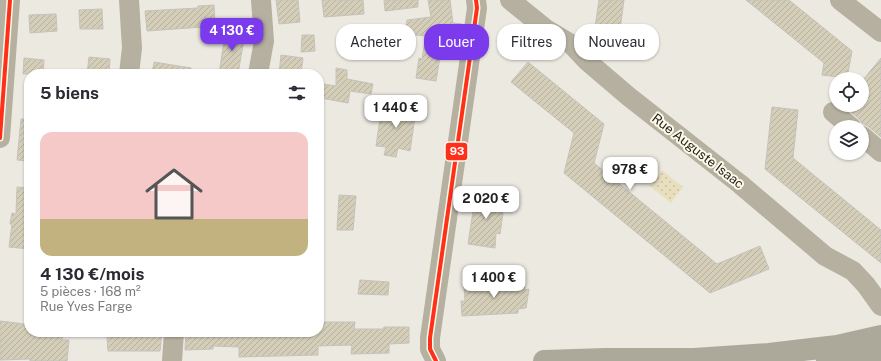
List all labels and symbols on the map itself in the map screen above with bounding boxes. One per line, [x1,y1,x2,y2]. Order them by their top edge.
pin: 4 130 € [195,18,269,52]
pin: 1 440 € [359,95,433,129]
street label: Rue Auguste Isaac [649,111,747,191]
line badge: 93 [445,142,468,161]
text: 93 [450,145,464,157]
pin: 978 € [602,157,658,191]
pin: 2 020 € [449,186,523,220]
pin: 1 400 € [457,265,531,299]

